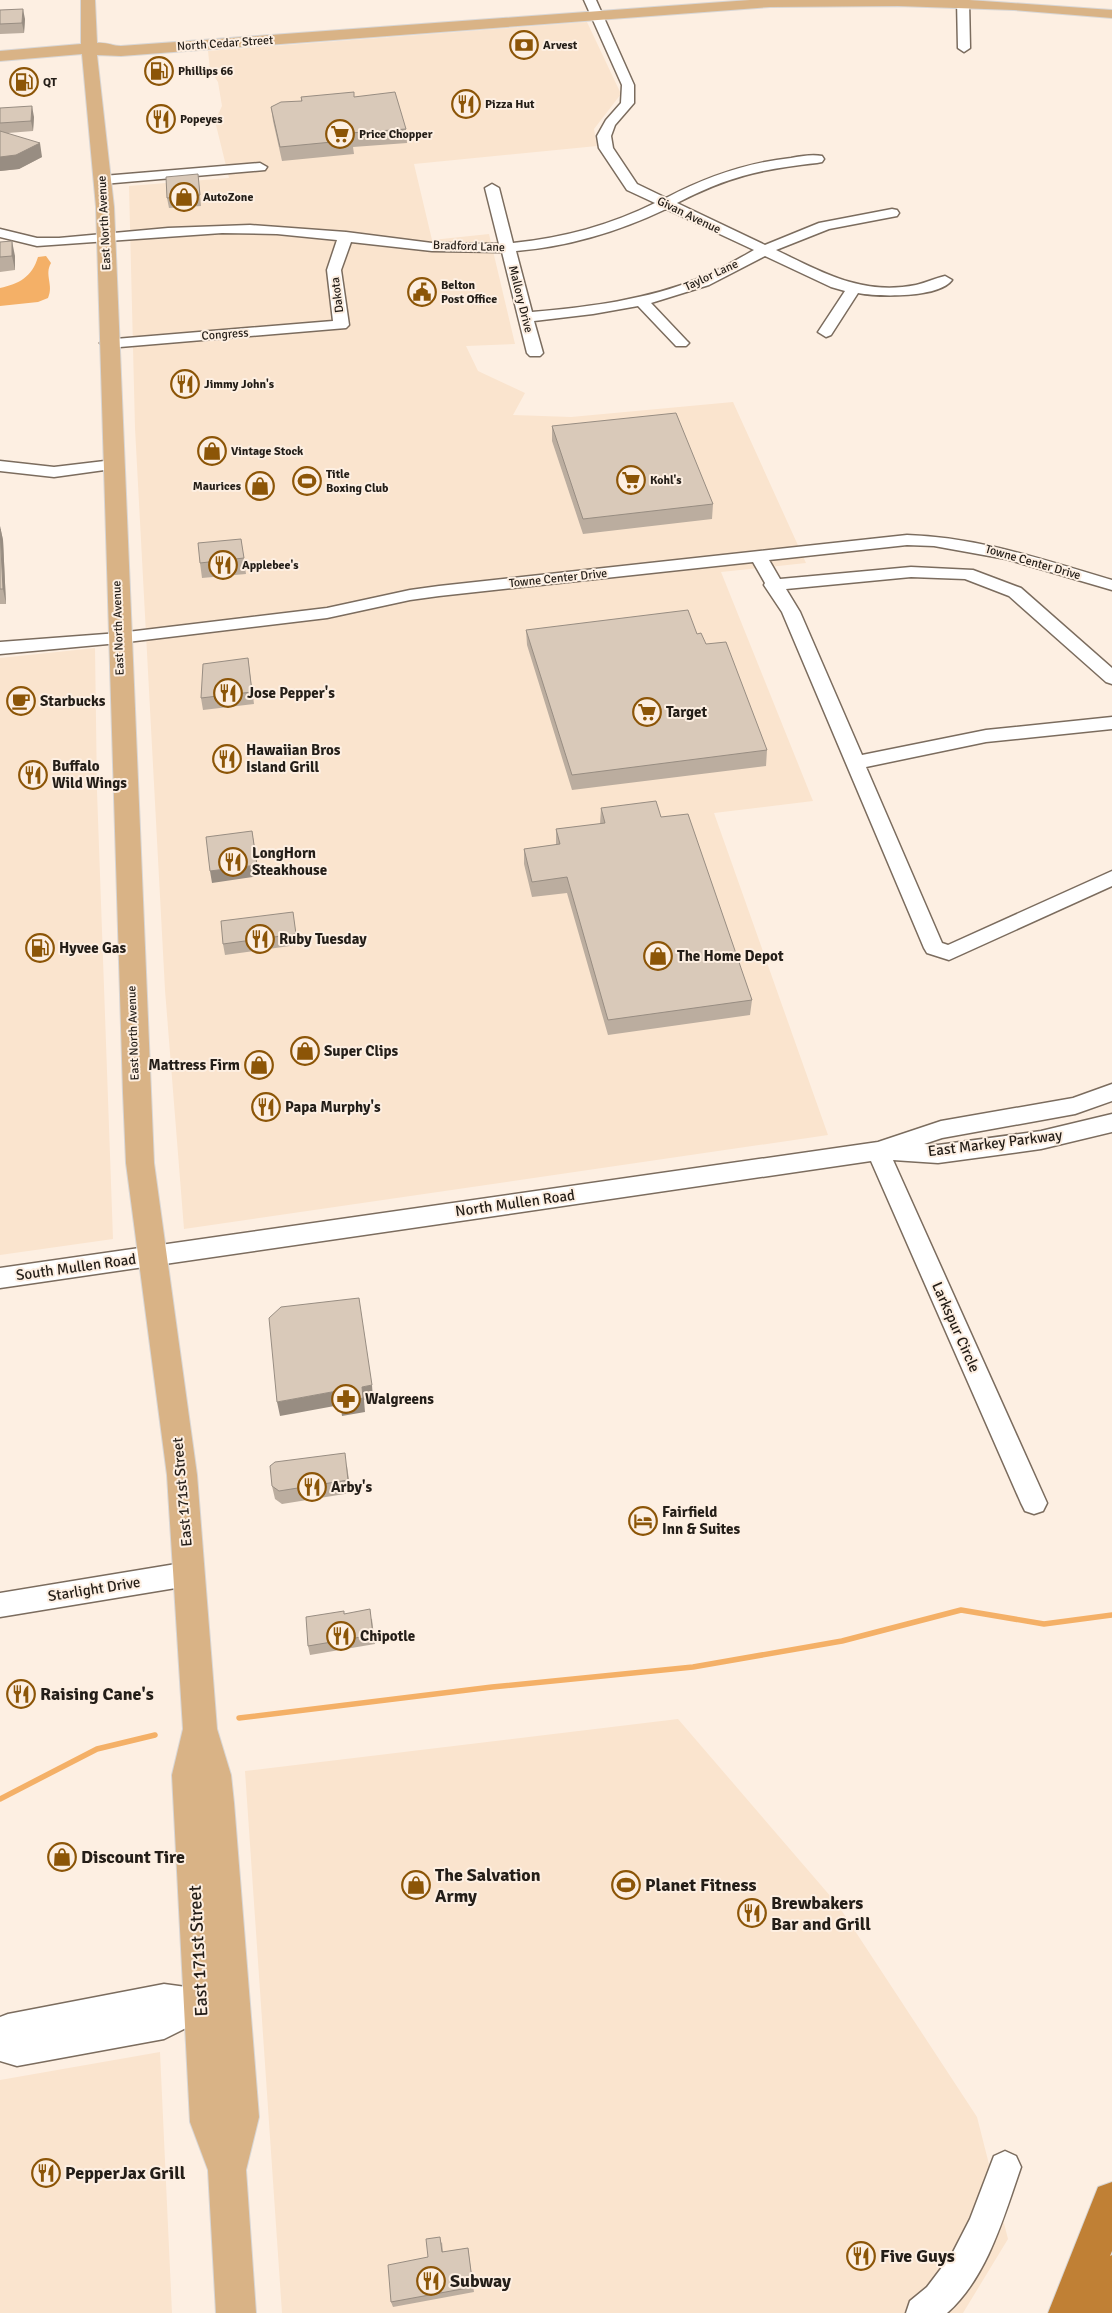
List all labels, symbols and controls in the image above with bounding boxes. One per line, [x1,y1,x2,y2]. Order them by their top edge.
bank icon: Arvest [509,30,539,60]
street label: North Cedar Street [176,33,274,54]
place label: Arvest [543,38,578,53]
fuel station icon: Phillips 66 [144,56,174,86]
place label: Phillips 66 [178,64,234,79]
fuel station icon: QT [9,67,39,97]
place label: QT [43,75,58,90]
restaurant icon: Pizza Hut [451,89,481,119]
place label: Pizza Hut [485,97,535,112]
restaurant icon: Popeyes [146,104,176,134]
place label: Popeyes [180,112,223,127]
supermarket icon: Price Chopper [325,119,355,149]
place label: Price Chopper [359,127,433,142]
street label: East North Avenue [95,175,114,271]
shop icon: AutoZone [169,182,199,212]
place label: AutoZone [203,190,253,205]
street label: Givan Avenue [654,194,723,237]
street label: Bradford Lane [433,238,505,255]
street label: Taylor Lane [682,256,741,295]
street label: Mallory Drive [505,264,536,334]
street label: Dakota [328,276,347,314]
public building icon: Belton Post Office [407,277,437,307]
place label: Belton Post Office [441,278,497,307]
street label: Congress [201,325,249,344]
restaurant icon: Jimmy John's [170,369,200,399]
place label: Jimmy John's [204,377,275,392]
shop icon: Vintage Stock [197,436,227,466]
place label: Vintage Stock [231,444,304,459]
supermarket icon: Kohl's [616,465,646,495]
sports icon: Title Boxing Club [292,466,322,496]
place label: Title Boxing Club [326,467,389,496]
shop icon: Maurices [245,471,275,501]
place label: Kohl's [650,473,682,488]
place label: Maurices [193,479,242,494]
street label: Towne Center Drive [983,542,1082,583]
restaurant icon: Applebee's [208,550,238,580]
place label: Applebee's [242,558,299,573]
street label: Towne Center Drive [508,566,608,591]
street label: East North Avenue [109,580,128,676]
restaurant icon: Jose Pepper's [213,678,243,708]
place label: Jose Pepper's [247,684,335,702]
cafe icon: Starbucks [6,686,36,716]
place label: Starbucks [40,692,106,710]
supermarket icon: Target [632,697,662,727]
place label: Target [666,703,708,721]
place label: Hawaiian Bros Island Grill [246,741,341,776]
restaurant icon: Hawaiian Bros Island Grill [212,744,242,774]
place label: Buffalo Wild Wings [52,757,127,792]
restaurant icon: Buffalo Wild Wings [18,760,48,790]
place label: LongHorn Steakhouse [252,844,327,879]
restaurant icon: LongHorn Steakhouse [218,847,248,877]
restaurant icon: Ruby Tuesday [245,924,275,954]
place label: Ruby Tuesday [279,930,367,948]
fuel station icon: Hyvee Gas [25,933,55,963]
place label: Hyvee Gas [59,939,126,957]
shop icon: The Home Depot [643,941,673,971]
place label: The Home Depot [677,947,784,965]
street label: East North Avenue [124,985,143,1081]
shop icon: Super Clips [290,1036,320,1066]
place label: Super Clips [324,1042,399,1060]
shop icon: Mattress Firm [244,1050,274,1080]
place label: Mattress Firm [148,1056,240,1074]
restaurant icon: Papa Murphy's [251,1092,281,1122]
place label: Papa Murphy's [285,1098,381,1116]
street label: East Markey Parkway [927,1126,1063,1160]
street label: North Mullen Road [454,1186,576,1220]
street label: South Mullen Road [15,1250,137,1284]
street label: Larkspur Circle [928,1279,984,1375]
pharmacy icon: Walgreens [331,1384,361,1414]
place label: Walgreens [365,1390,434,1408]
street label: East 171st Street [168,1437,196,1547]
restaurant icon: Arby's [297,1472,327,1502]
place label: Arby's [331,1478,372,1496]
place label: Fairfield Inn & Suites [662,1503,741,1538]
hotel icon: Fairfield Inn & Suites [628,1506,658,1536]
street label: Starlight Drive [47,1573,141,1605]
restaurant icon: Chipotle [326,1621,356,1651]
place label: Chipotle [360,1627,415,1645]
restaurant icon: Raising Cane's [6,1679,36,1709]
place label: Raising Cane's [40,1683,154,1705]
shop icon: Discount Tire [47,1842,77,1872]
place label: Discount Tire [81,1846,185,1868]
place label: The Salvation Army [435,1864,541,1907]
shop icon: The Salvation Army [401,1870,431,1900]
sports icon: Planet Fitness [611,1870,641,1900]
place label: Planet Fitness [645,1874,756,1896]
street label: East 171st Street [184,1885,212,2017]
place label: Brewbakers Bar and Grill [771,1892,871,1935]
restaurant icon: Brewbakers Bar and Grill [737,1898,767,1928]
restaurant icon: PepperJax Grill [31,2158,61,2188]
place label: PepperJax Grill [65,2162,186,2184]
restaurant icon: Five Guys [846,2241,876,2271]
place label: Five Guys [880,2245,955,2267]
restaurant icon: Subway [416,2266,446,2296]
place label: Subway [450,2270,511,2292]

